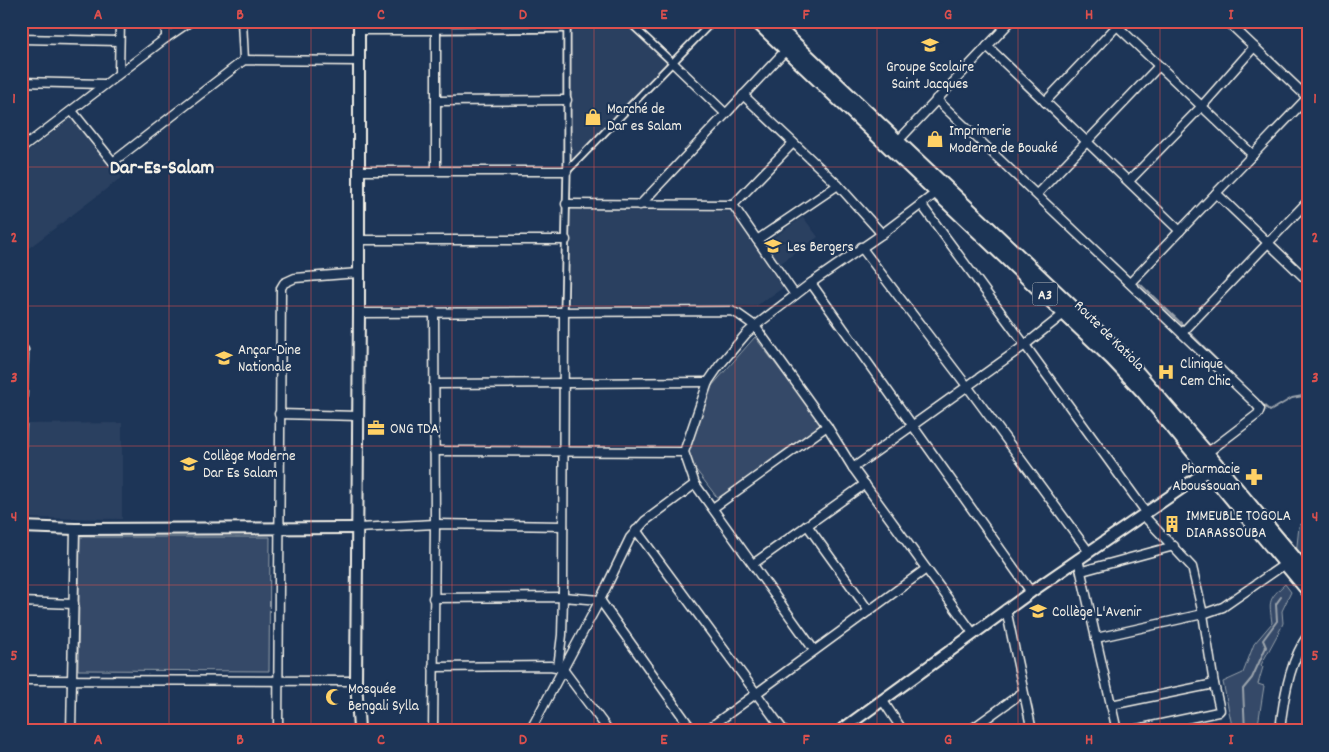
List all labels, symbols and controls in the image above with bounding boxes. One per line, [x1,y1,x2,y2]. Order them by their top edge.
text: A [94,4,103,27]
text: B [236,4,244,27]
text: C [377,4,385,27]
text: D [519,4,528,27]
text: E [660,4,668,27]
text: F [802,4,810,27]
text: G [944,4,952,27]
text: H [1085,4,1093,27]
text: I [1229,4,1235,27]
school or university icon: Groupe Scolaire Saint Jacques [920,35,940,55]
place label: Groupe Scolaire Saint Jacques [886,57,974,96]
text: 1 [12,88,16,111]
text: 1 [1313,88,1317,111]
place label: Marché de Dar es Salam [607,99,682,138]
shop icon: Marché de Dar es Salam [583,107,603,127]
place label: Imprimerie Moderne de Bouaké [949,121,1058,160]
shop icon: Imprimerie Moderne de Bouaké [925,129,945,149]
district label: Dar-Es-Salam [110,155,214,183]
text: 2 [11,227,18,250]
text: 2 [1312,227,1319,250]
school or university icon: Les Bergers [763,236,783,256]
place label: Les Bergers [787,237,854,259]
road number: A3 [1032,282,1058,306]
street label: Route de Katiola [1068,296,1150,378]
place label: Ançar-Dine Nationale [238,340,301,379]
school or university icon: Ançar-Dine Nationale [214,348,234,368]
place label: Clinique Cem Chic [1180,354,1231,393]
hospital icon: Clinique Cem Chic [1156,362,1176,382]
text: 3 [10,367,18,390]
text: 3 [1311,367,1319,390]
office icon: ONG TDA [366,418,386,438]
place label: ONG TDA [390,419,439,441]
place label: Collège Moderne Dar Es Salam [203,446,296,485]
school or university icon: Collège Moderne Dar Es Salam [179,454,199,474]
place label: Pharmacie Aboussouan [1172,459,1240,498]
pharmacy icon: Pharmacie Aboussouan [1244,467,1264,487]
text: 4 [11,506,17,529]
place label: IMMEUBLE TOGOLA DIARASSOUBA [1186,506,1291,545]
text: 4 [1312,506,1318,529]
building icon: IMMEUBLE TOGOLA DIARASSOUBA [1162,514,1182,534]
school or university icon: Collège L'Avenir [1028,601,1048,621]
place label: Collège L'Avenir [1052,602,1142,624]
text: 5 [10,645,18,668]
text: 5 [1311,645,1319,668]
place label: Mosquée Bengali Sylla [348,679,420,718]
mosque icon: Mosquée Bengali Sylla [324,687,344,707]
text: A [94,729,103,752]
text: B [236,729,244,752]
text: C [377,729,385,752]
text: D [519,729,528,752]
text: E [660,729,668,752]
text: F [802,729,810,752]
text: G [944,729,952,752]
text: H [1085,729,1093,752]
text: I [1229,729,1235,752]

